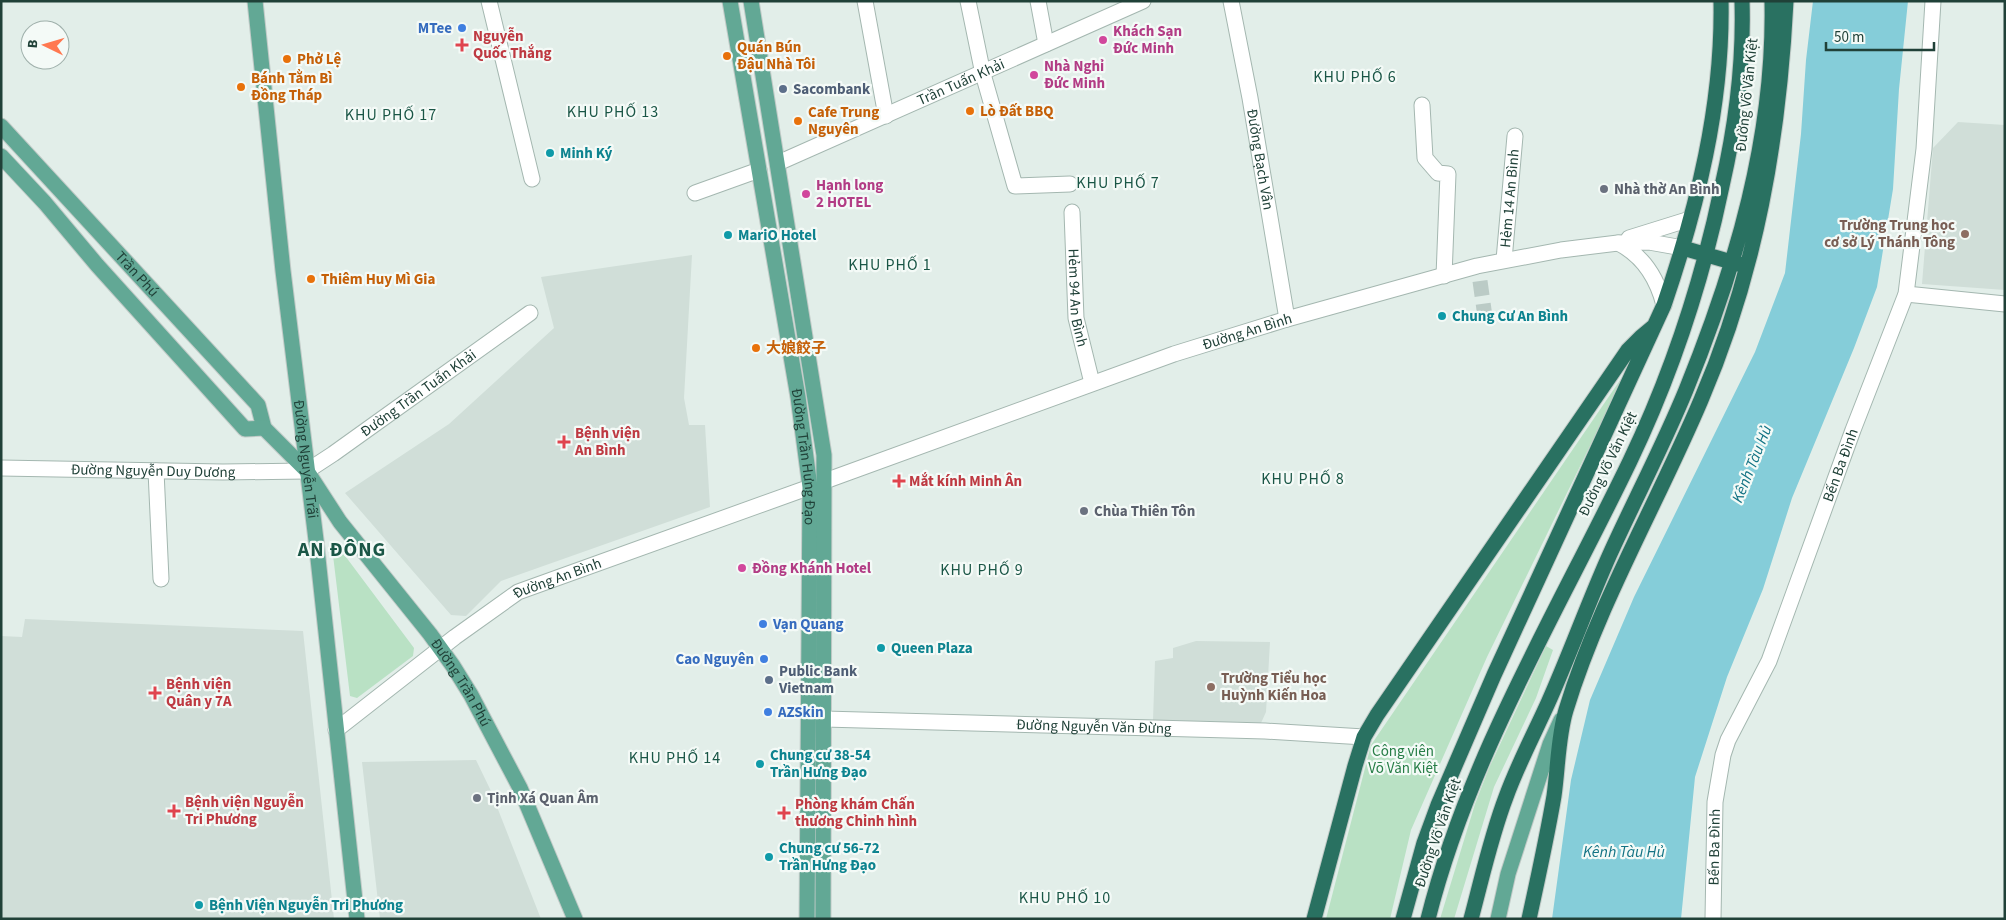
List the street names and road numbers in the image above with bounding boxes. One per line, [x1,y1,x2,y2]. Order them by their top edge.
street label: Đường Võ Văn Kiệt [1731,37,1763,153]
street label: Trần Tuấn Khải [914,53,1008,110]
street label: Đường Bạch Vân [1241,107,1279,211]
street label: Hẻm 14 An Bình [1495,148,1524,248]
street label: Trần Phú [111,246,164,301]
street label: Hẻm 94 An Bình [1063,248,1093,349]
street label: Đường An Bình [1200,308,1294,355]
street label: Đường Trần Tuấn Khải [356,344,481,442]
street label: Đường Trần Hưng Đạo [786,387,821,525]
street label: Đường Nguyễn Trãi [288,399,324,520]
street label: Đường Võ Văn Kiệt [1574,408,1642,520]
street label: Bến Ba Đình [1817,426,1863,505]
street label: Đường Nguyễn Duy Dương [71,459,236,483]
street label: Đường An Bình [508,552,604,603]
street label: Đường Trần Phú [426,634,496,730]
street label: Đường Nguyễn Văn Đừng [1016,714,1172,739]
street label: Đường Võ Văn Kiệt [1409,776,1467,890]
street label: Bến Ba Đình [1703,809,1725,885]

